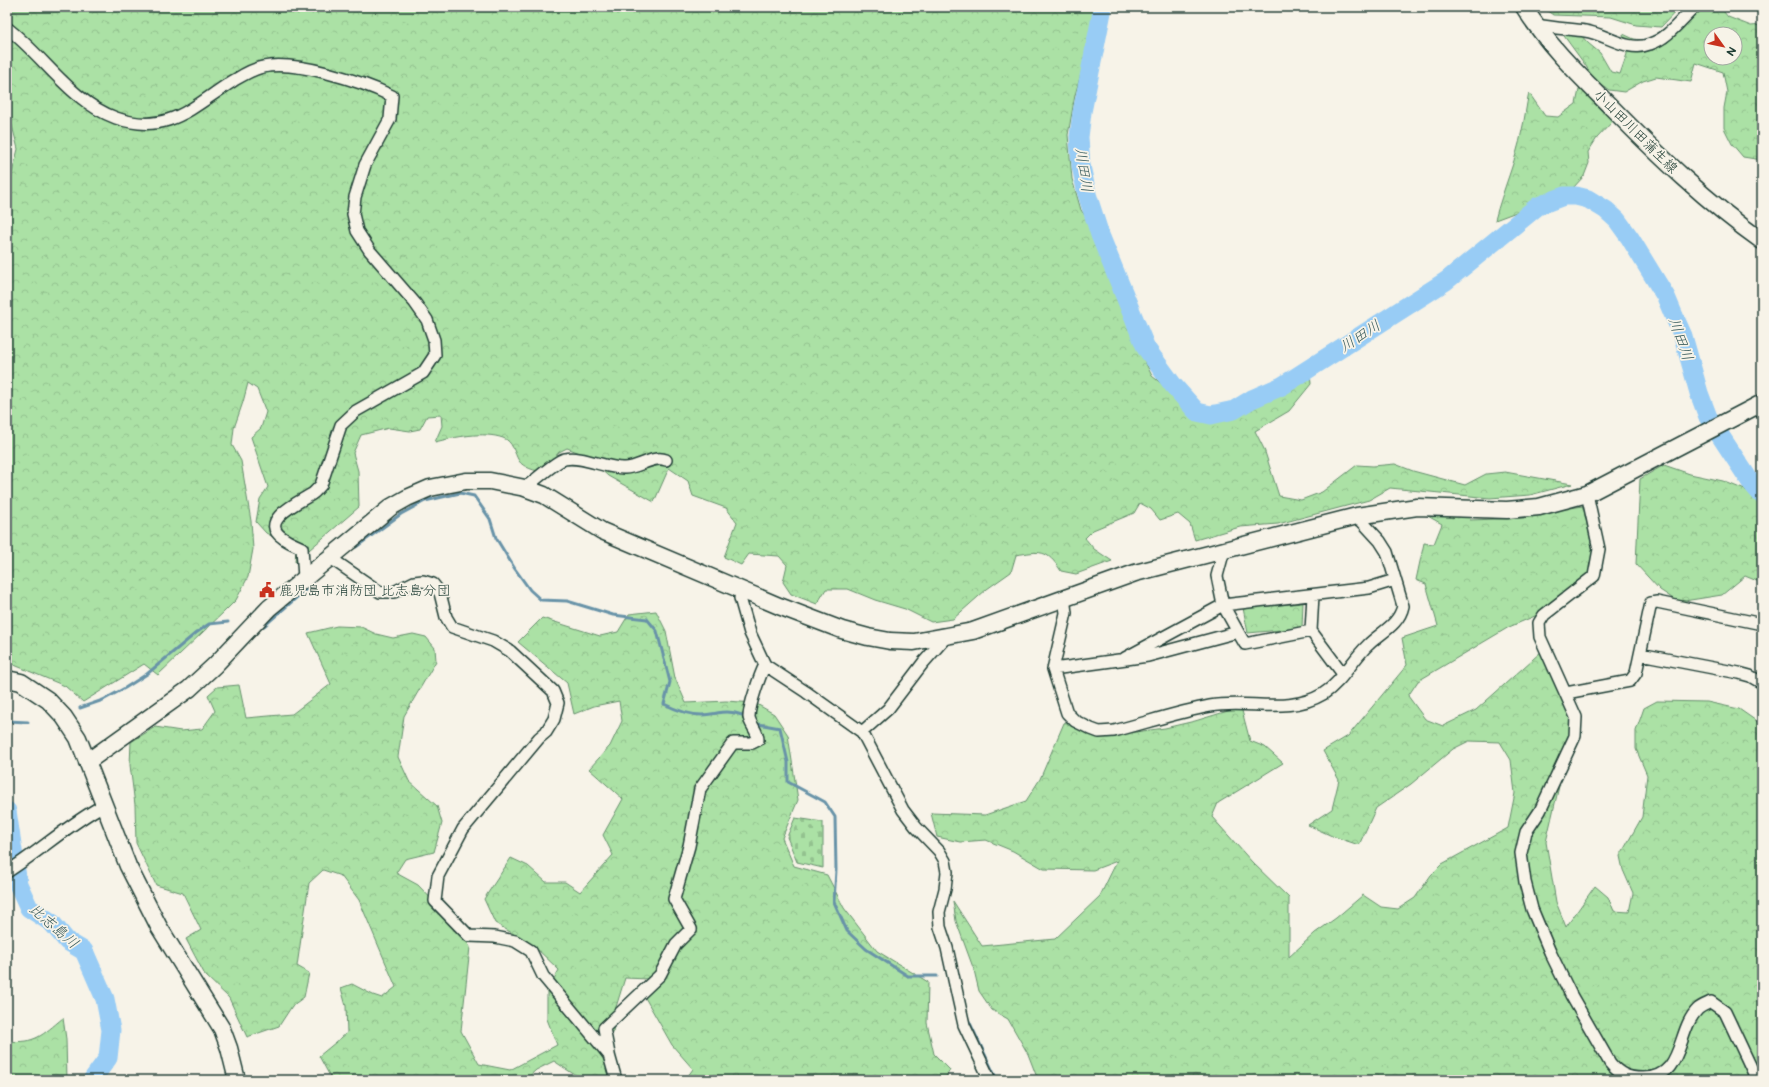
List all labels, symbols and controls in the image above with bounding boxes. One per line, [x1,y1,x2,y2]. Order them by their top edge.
north arrow [1703,26,1743,66]
text: N [1723,44,1739,58]
street label: 小山田川田蒲生線 [1590,86,1681,177]
water label: 川田川 [1071,146,1096,194]
water label: 川田川 [1664,315,1697,364]
water label: 川田川 [1336,316,1384,357]
public building icon: 鹿児島市消防団 比志島分団 [258,581,276,599]
place label: 鹿児島市消防団 比志島分団 [279,582,451,599]
water label: 比志島川 [25,900,83,953]

